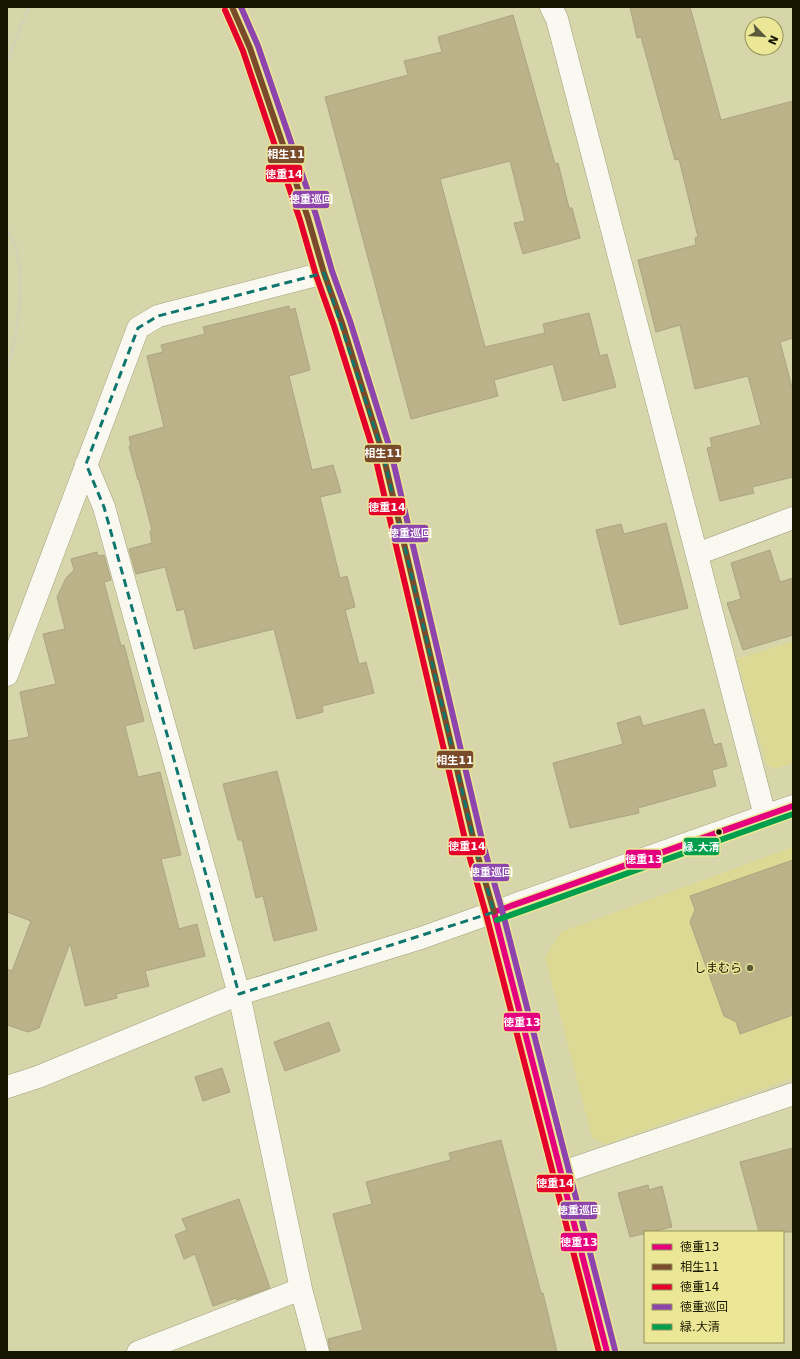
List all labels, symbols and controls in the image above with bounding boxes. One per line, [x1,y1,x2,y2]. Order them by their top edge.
north arrow [744,16,784,56]
text: N [765,33,780,47]
line badge: 相生11 [267,145,305,164]
text: 相生11 [267,148,305,161]
line badge: 徳重14 [265,164,303,183]
text: 徳重14 [265,168,303,181]
line badge: 徳重巡回 [292,190,330,209]
text: 徳重巡回 [289,193,333,206]
line badge: 相生11 [364,444,402,463]
text: 相生11 [364,447,402,460]
line badge: 徳重14 [368,497,406,516]
text: 徳重14 [368,501,406,514]
line badge: 徳重巡回 [391,524,429,543]
text: 徳重巡回 [388,527,432,540]
line badge: 相生11 [436,750,474,769]
text: 相生11 [436,754,474,767]
unlabelled marker [714,827,724,837]
line badge: 徳重14 [448,837,486,856]
line badge: 緑.大清 [683,837,720,856]
text: 徳重14 [448,840,486,853]
text: 緑.大清 [682,841,720,854]
line badge: 徳重13 [625,849,662,869]
text: 徳重13 [625,853,663,866]
line badge: 徳重巡回 [472,863,510,882]
text: 徳重巡回 [469,866,513,879]
place label: しまむら [694,961,742,975]
marker: しまむら [745,963,755,973]
line badge: 徳重13 [503,1012,541,1032]
text: 徳重13 [503,1016,541,1029]
line badge: 徳重14 [536,1174,574,1193]
text: 徳重14 [536,1177,574,1190]
line badge: 徳重巡回 [560,1201,598,1220]
text: 徳重巡回 [557,1204,601,1217]
legend [644,1231,784,1343]
line badge: 徳重13 [560,1232,598,1252]
text: 徳重13 [560,1236,598,1249]
text: 徳重13 [680,1240,719,1254]
text: 相生11 [680,1260,719,1274]
text: 徳重14 [680,1280,719,1294]
text: 徳重巡回 [680,1300,728,1314]
text: 緑.大清 [680,1320,720,1334]

